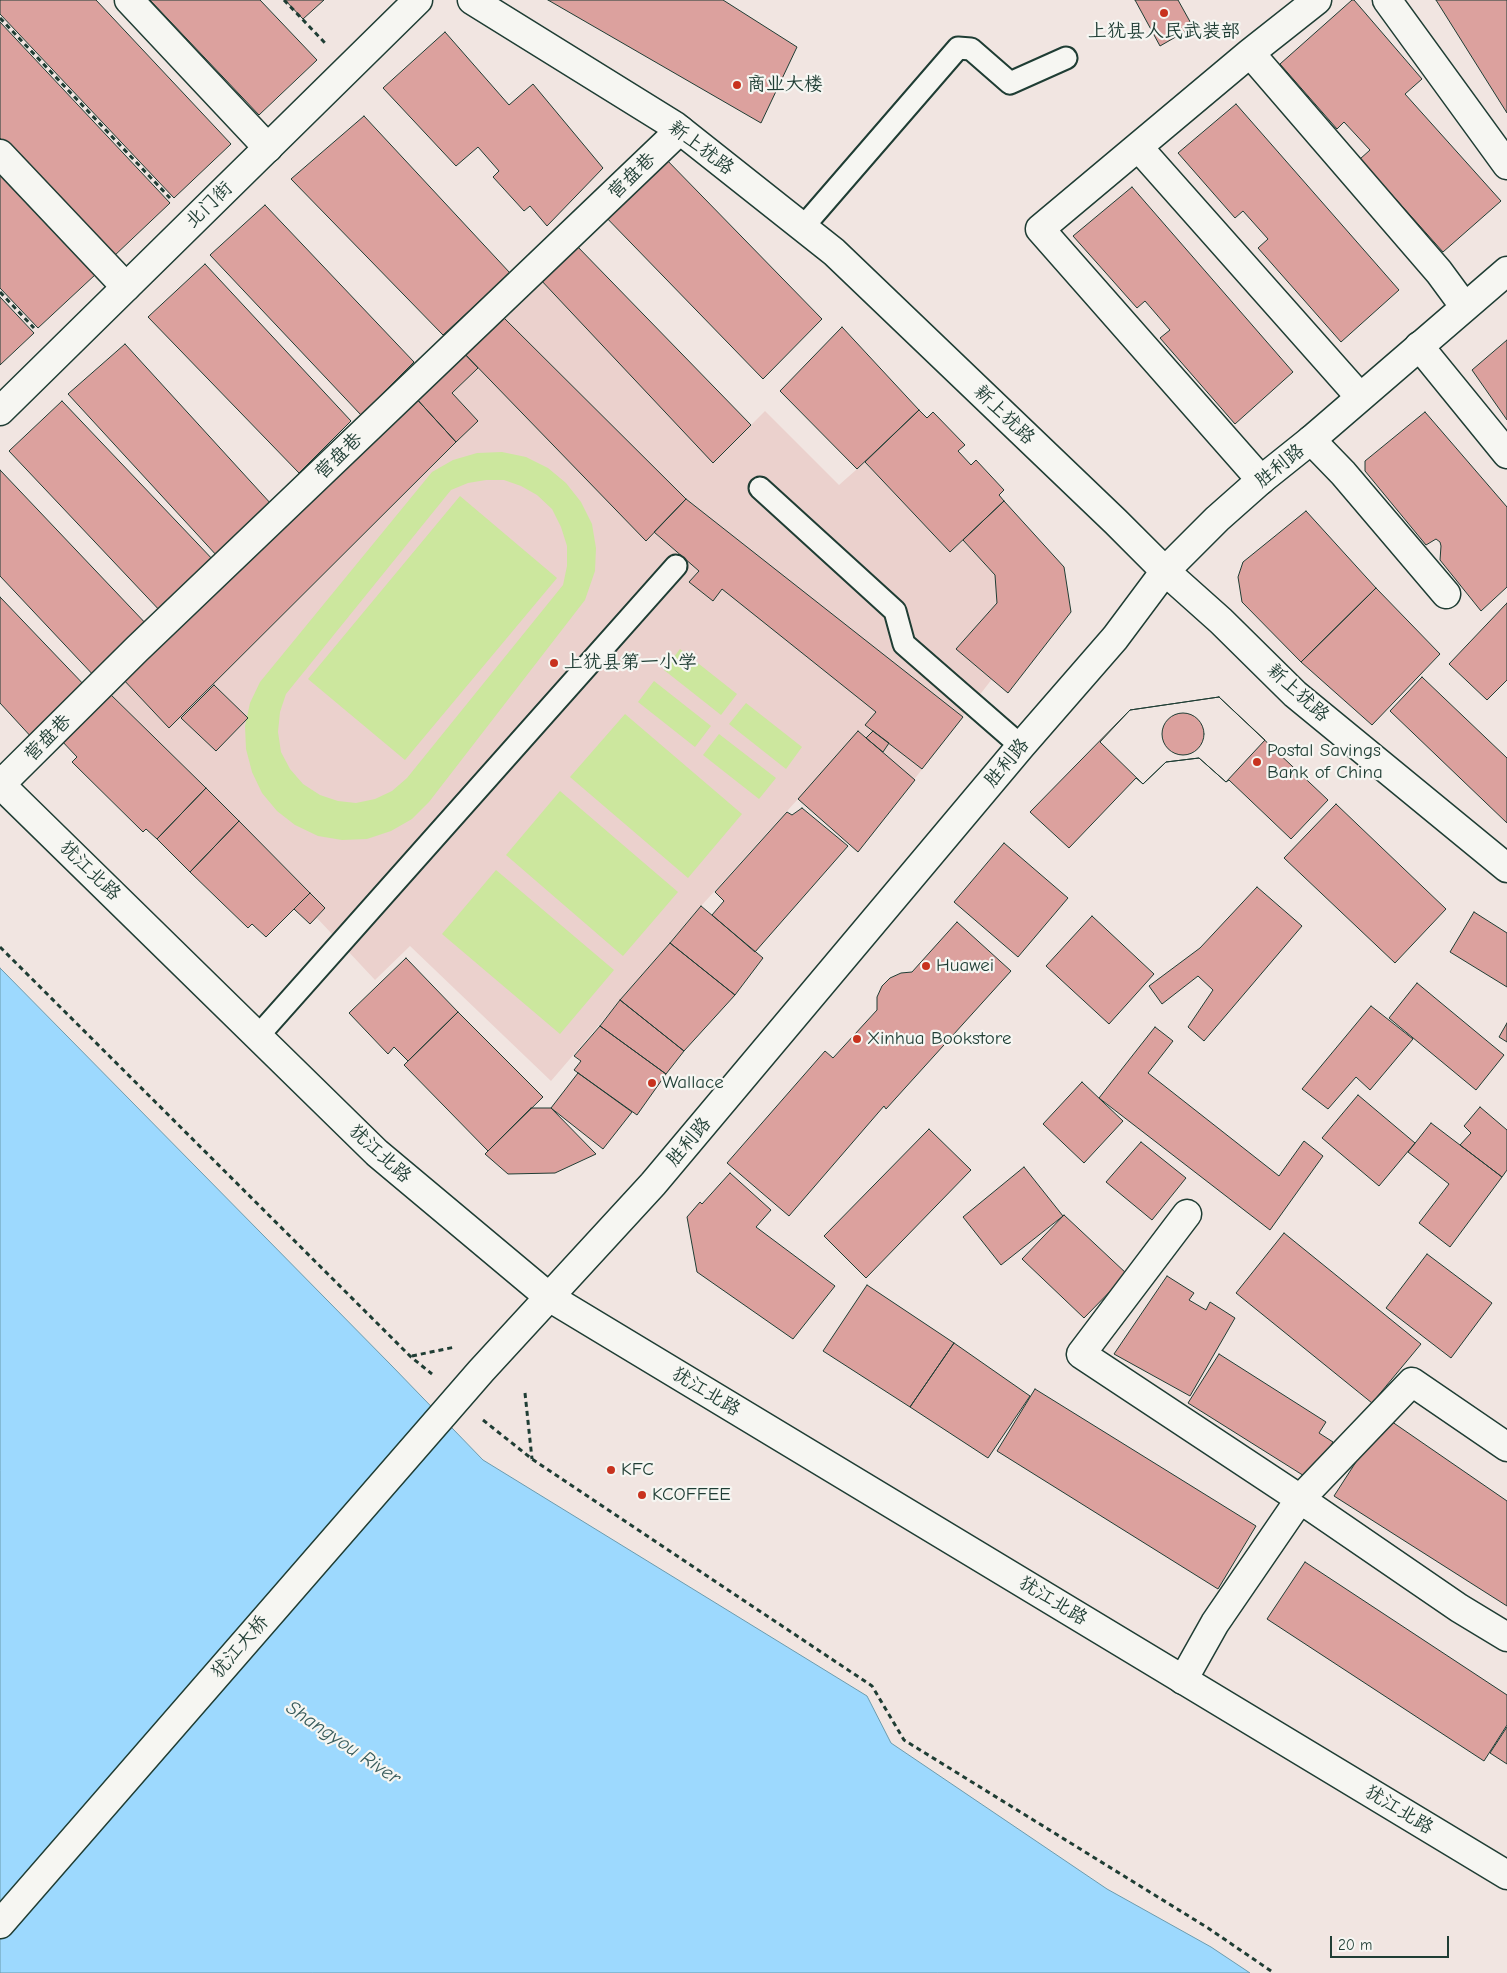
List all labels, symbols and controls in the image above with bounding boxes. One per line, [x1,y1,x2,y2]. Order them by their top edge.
marker: 上犹县人民武装部 [1158,7,1170,19]
place label: 上犹县人民武装部 [1088,21,1240,43]
place label: 商业大楼 [747,74,823,96]
marker: 商业大楼 [731,79,743,91]
street label: 新上犹路 [664,116,738,180]
street label: 营盘巷 [604,148,660,204]
street label: 北门街 [181,177,237,233]
street label: 新上犹路 [969,380,1039,450]
street label: 营盘巷 [311,428,367,484]
street label: 胜利路 [1251,439,1309,493]
place label: 上犹县第一小学 [564,652,697,674]
marker: 上犹县第一小学 [548,657,560,669]
street label: 新上犹路 [1262,659,1334,727]
street label: 营盘巷 [20,710,76,766]
street label: 胜利路 [980,734,1034,792]
place label: Postal Savings Bank of China [1267,740,1383,784]
marker: Postal Savings Bank of China [1251,756,1263,768]
street label: 犹江北路 [55,836,125,906]
place label: Huawei [936,955,994,977]
marker: Huawei [920,960,932,972]
place label: Xinhua Bookstore [867,1028,1011,1050]
marker: Xinhua Bookstore [851,1033,863,1045]
place label: Wallace [662,1072,724,1094]
marker: Wallace [646,1077,658,1089]
street label: 胜利路 [662,1113,716,1171]
street label: 犹江北路 [344,1120,416,1188]
street label: 犹江北路 [668,1363,744,1421]
place label: KFC [621,1459,654,1481]
marker: KFC [605,1464,617,1476]
place label: KCOFFEE [652,1484,731,1506]
marker: KCOFFEE [636,1489,648,1501]
street label: 犹江北路 [1015,1572,1091,1630]
street label: 犹江大桥 [206,1611,274,1683]
water label: Shangyou River [281,1696,405,1790]
street label: 犹江北路 [1361,1781,1437,1839]
scale bar [1332,1926,1451,1958]
text: 20 m [1338,1936,1372,1954]

